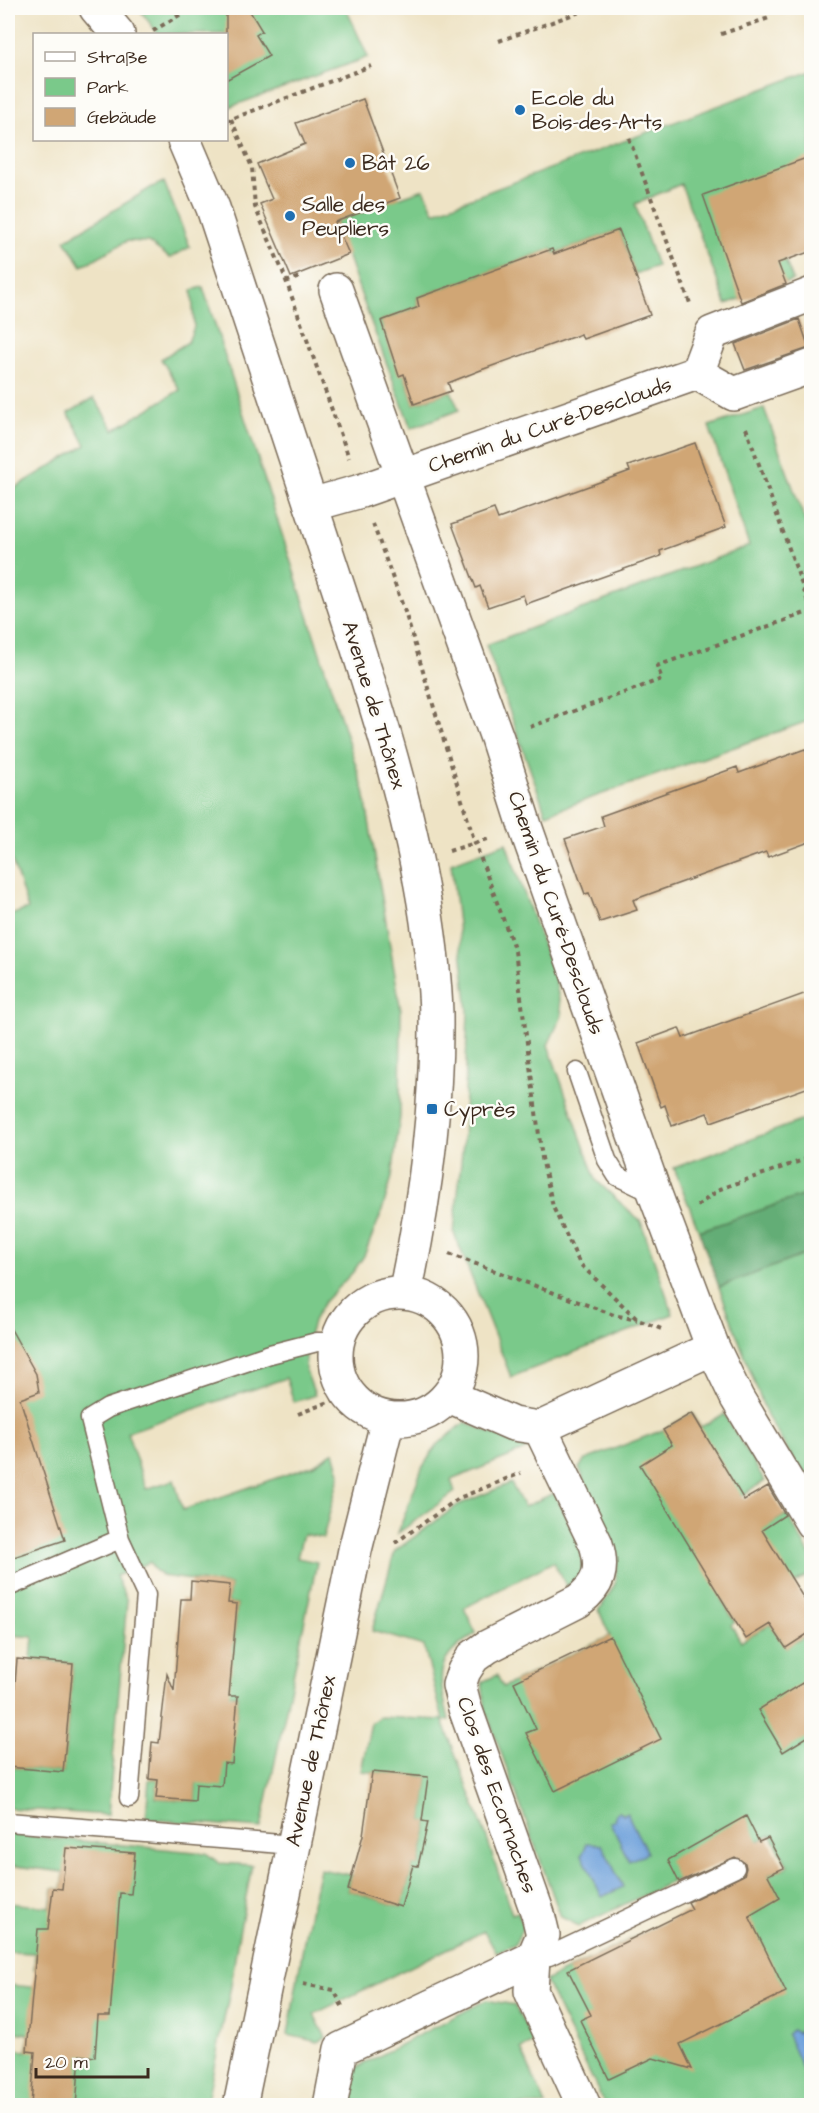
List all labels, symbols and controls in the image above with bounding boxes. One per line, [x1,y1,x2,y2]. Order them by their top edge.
legend [33,33,228,141]
text: Straße [87,45,148,70]
text: Park [87,75,129,100]
place label: Ecole du Bois-des-Arts [532,84,662,137]
marker: Ecole du Bois-des-Arts [513,103,527,117]
text: Gebäude [87,105,157,130]
place label: Bât 26 [362,149,430,178]
marker: Bât 26 [343,156,357,170]
place label: Salle des Peupliers [302,190,389,244]
marker: Salle des Peupliers [283,209,297,223]
street label: Chemin du Curé-Desclouds [424,370,676,480]
street label: Avenue de Thônex [335,617,413,793]
street label: Chemin du Curé-Desclouds [501,787,611,1039]
place label: Cyprès [444,1095,516,1126]
marker: Cyprès [425,1102,439,1116]
street label: Avenue de Thônex [279,1673,343,1849]
street label: Clos des Ecornaches [450,1693,544,1897]
scale bar [36,2041,148,2079]
text: 20 m [45,2050,88,2075]

